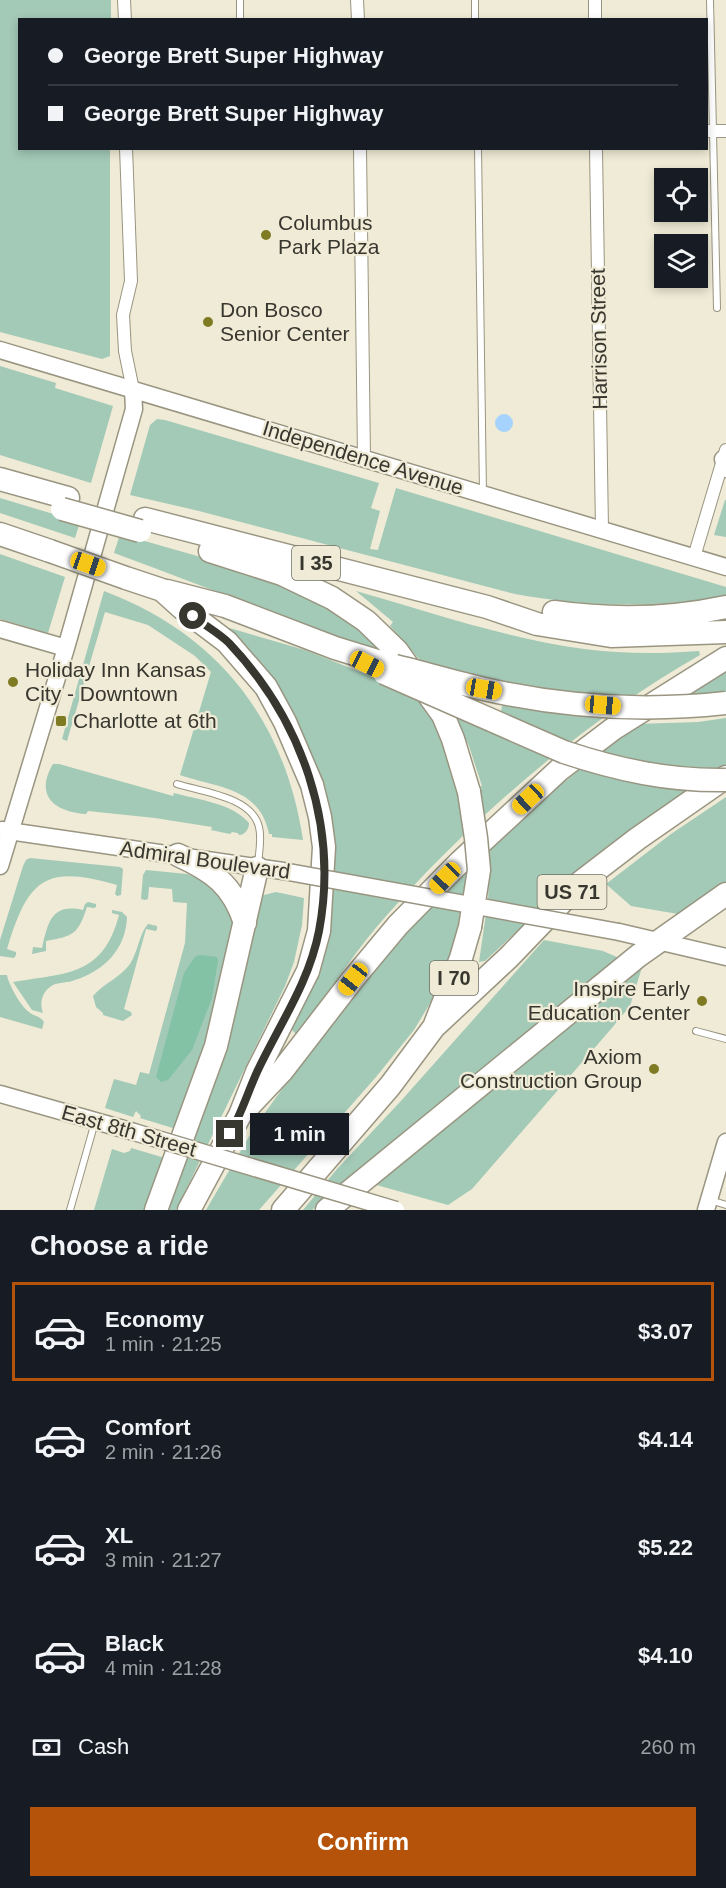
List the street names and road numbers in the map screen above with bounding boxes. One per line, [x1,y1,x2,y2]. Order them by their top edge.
street label: Harrison Street [586,268,611,410]
street label: Independence Avenue [260,416,466,499]
road number: I 35 [292,546,340,580]
street label: Admiral Boulevard [119,836,292,883]
road number: US 71 [538,875,606,909]
road number: I 70 [430,961,478,995]
street label: East 8th Street [59,1100,199,1161]

